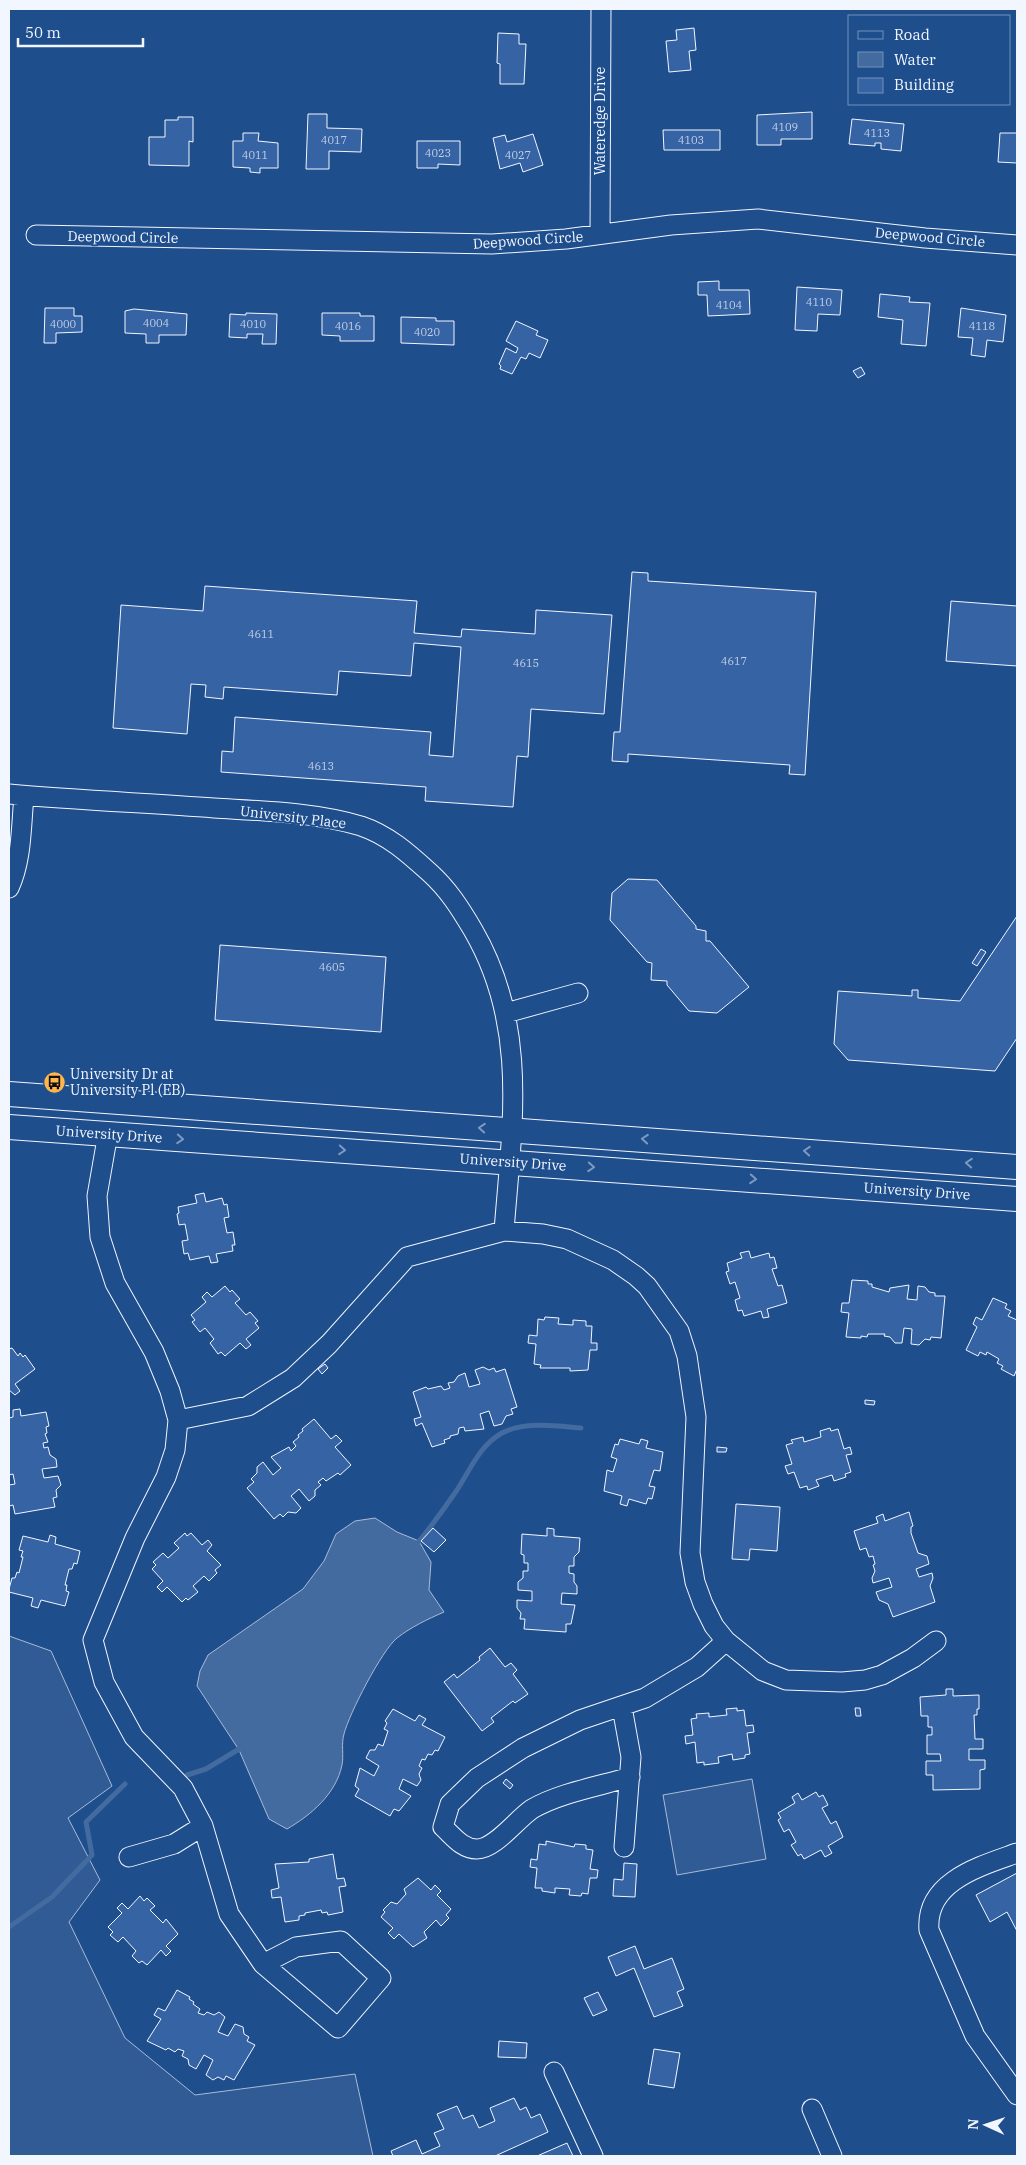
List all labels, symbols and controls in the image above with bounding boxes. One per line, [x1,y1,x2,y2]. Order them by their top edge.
scale bar [18,15,142,47]
legend [848,15,1011,105]
text: 50 m [25,23,61,42]
text: Road [894,25,930,44]
text: Water [894,50,936,69]
street label: Wateredge Drive [591,67,609,175]
text: Building [894,75,954,94]
house number: 4109 [772,120,798,134]
house number: 4113 [864,126,890,140]
house number: 4017 [321,133,347,147]
house number: 4103 [678,133,704,147]
house number: 4023 [425,146,451,160]
house number: 4011 [242,148,268,162]
house number: 4027 [505,148,531,162]
street label: Deepwood Circle [874,223,986,251]
street label: Deepwood Circle [68,227,178,247]
street label: Deepwood Circle [472,227,584,253]
house number: 4110 [806,295,833,309]
house number: 4104 [716,298,743,312]
house number: 4004 [143,316,170,330]
house number: 4000 [50,317,77,331]
house number: 4010 [240,317,267,331]
house number: 4016 [335,319,361,333]
house number: 4118 [969,319,995,333]
house number: 4020 [414,325,441,339]
house number: 4611 [248,627,274,641]
house number: 4617 [721,654,747,668]
house number: 4615 [513,656,539,670]
house number: 4613 [308,759,334,773]
street label: University Place [239,802,347,832]
house number: 4605 [319,960,345,974]
place label: University Dr at University Pl (EB) [70,1065,185,1099]
bus stop icon: University Dr at University Pl (EB) [42,1070,66,1094]
street label: University Drive [55,1121,163,1147]
one-way arrow [478,1122,486,1133]
one-way arrow [176,1133,184,1144]
one-way arrow [640,1134,648,1145]
one-way arrow [338,1145,346,1156]
one-way arrow [802,1146,810,1157]
street label: University Drive [459,1149,567,1175]
one-way arrow [964,1158,972,1169]
one-way arrow [587,1162,595,1173]
one-way arrow [749,1173,757,1184]
street label: University Drive [863,1178,971,1204]
north arrow [961,2100,1011,2150]
text: N [964,2118,982,2130]

